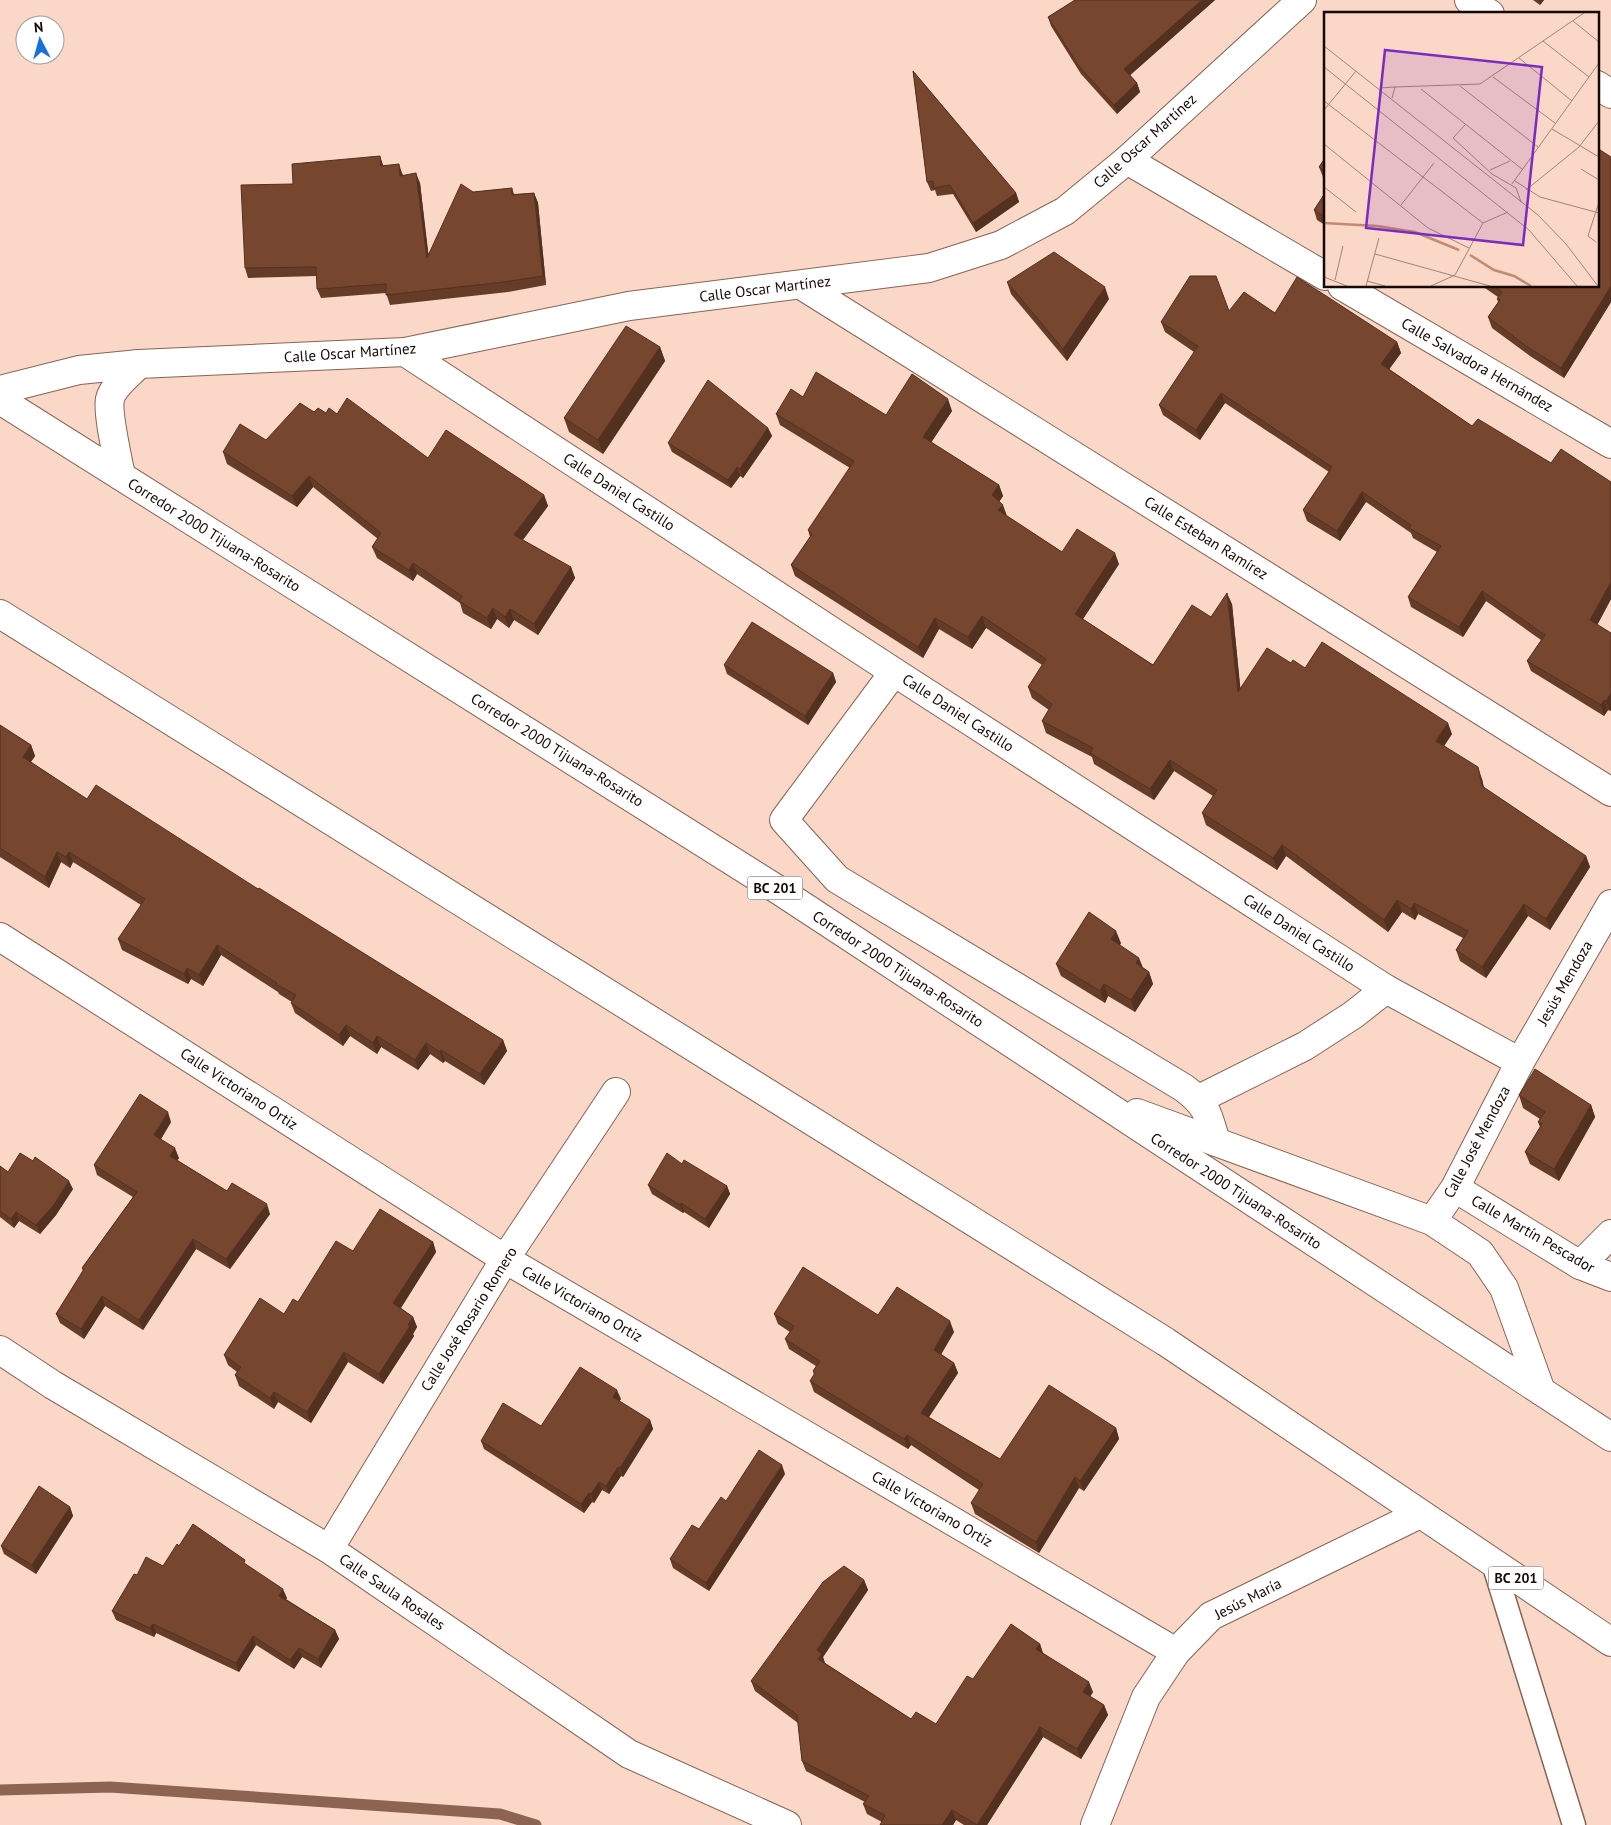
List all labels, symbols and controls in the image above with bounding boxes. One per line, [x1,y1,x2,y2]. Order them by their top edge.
inset map [1324,12,1598,288]
north arrow [15,15,65,65]
text: N [33,18,44,37]
street label: Calle Oscar Martínez [1089,89,1200,192]
street label: Calle Oscar Martínez [698,271,832,306]
street label: Calle Salvadora Hernández [1398,313,1557,416]
street label: Calle Oscar Martínez [283,338,417,367]
street label: Calle Daniel Castillo [560,448,679,535]
street label: Corredor 2000 Tijuana-Rosarito [124,473,304,596]
street label: Calle Esteban Ramírez [1141,492,1272,583]
street label: Calle Daniel Castillo [899,669,1018,756]
street label: Corredor 2000 Tijuana-Rosarito [467,688,647,811]
road number: BC 201 [748,876,802,900]
street label: Calle Daniel Castillo [1240,889,1359,976]
street label: Corredor 2000 Tijuana-Rosarito [809,906,987,1031]
street label: Jesús Mendoza [1532,937,1596,1029]
street label: Calle Victoriano Ortiz [177,1043,302,1134]
street label: Calle José Mendoza [1439,1082,1514,1201]
street label: Corredor 2000 Tijuana-Rosarito [1147,1128,1325,1253]
street label: Calle Martín Pescador [1468,1190,1598,1277]
street label: Calle José Rosario Romero [416,1243,521,1395]
street label: Calle Victoriano Ortiz [518,1261,646,1346]
street label: Calle Victoriano Ortiz [868,1466,996,1551]
street label: Calle Saula Rosales [336,1549,449,1634]
road number: BC 201 [1488,1566,1544,1590]
street label: Jesús María [1210,1574,1284,1624]

